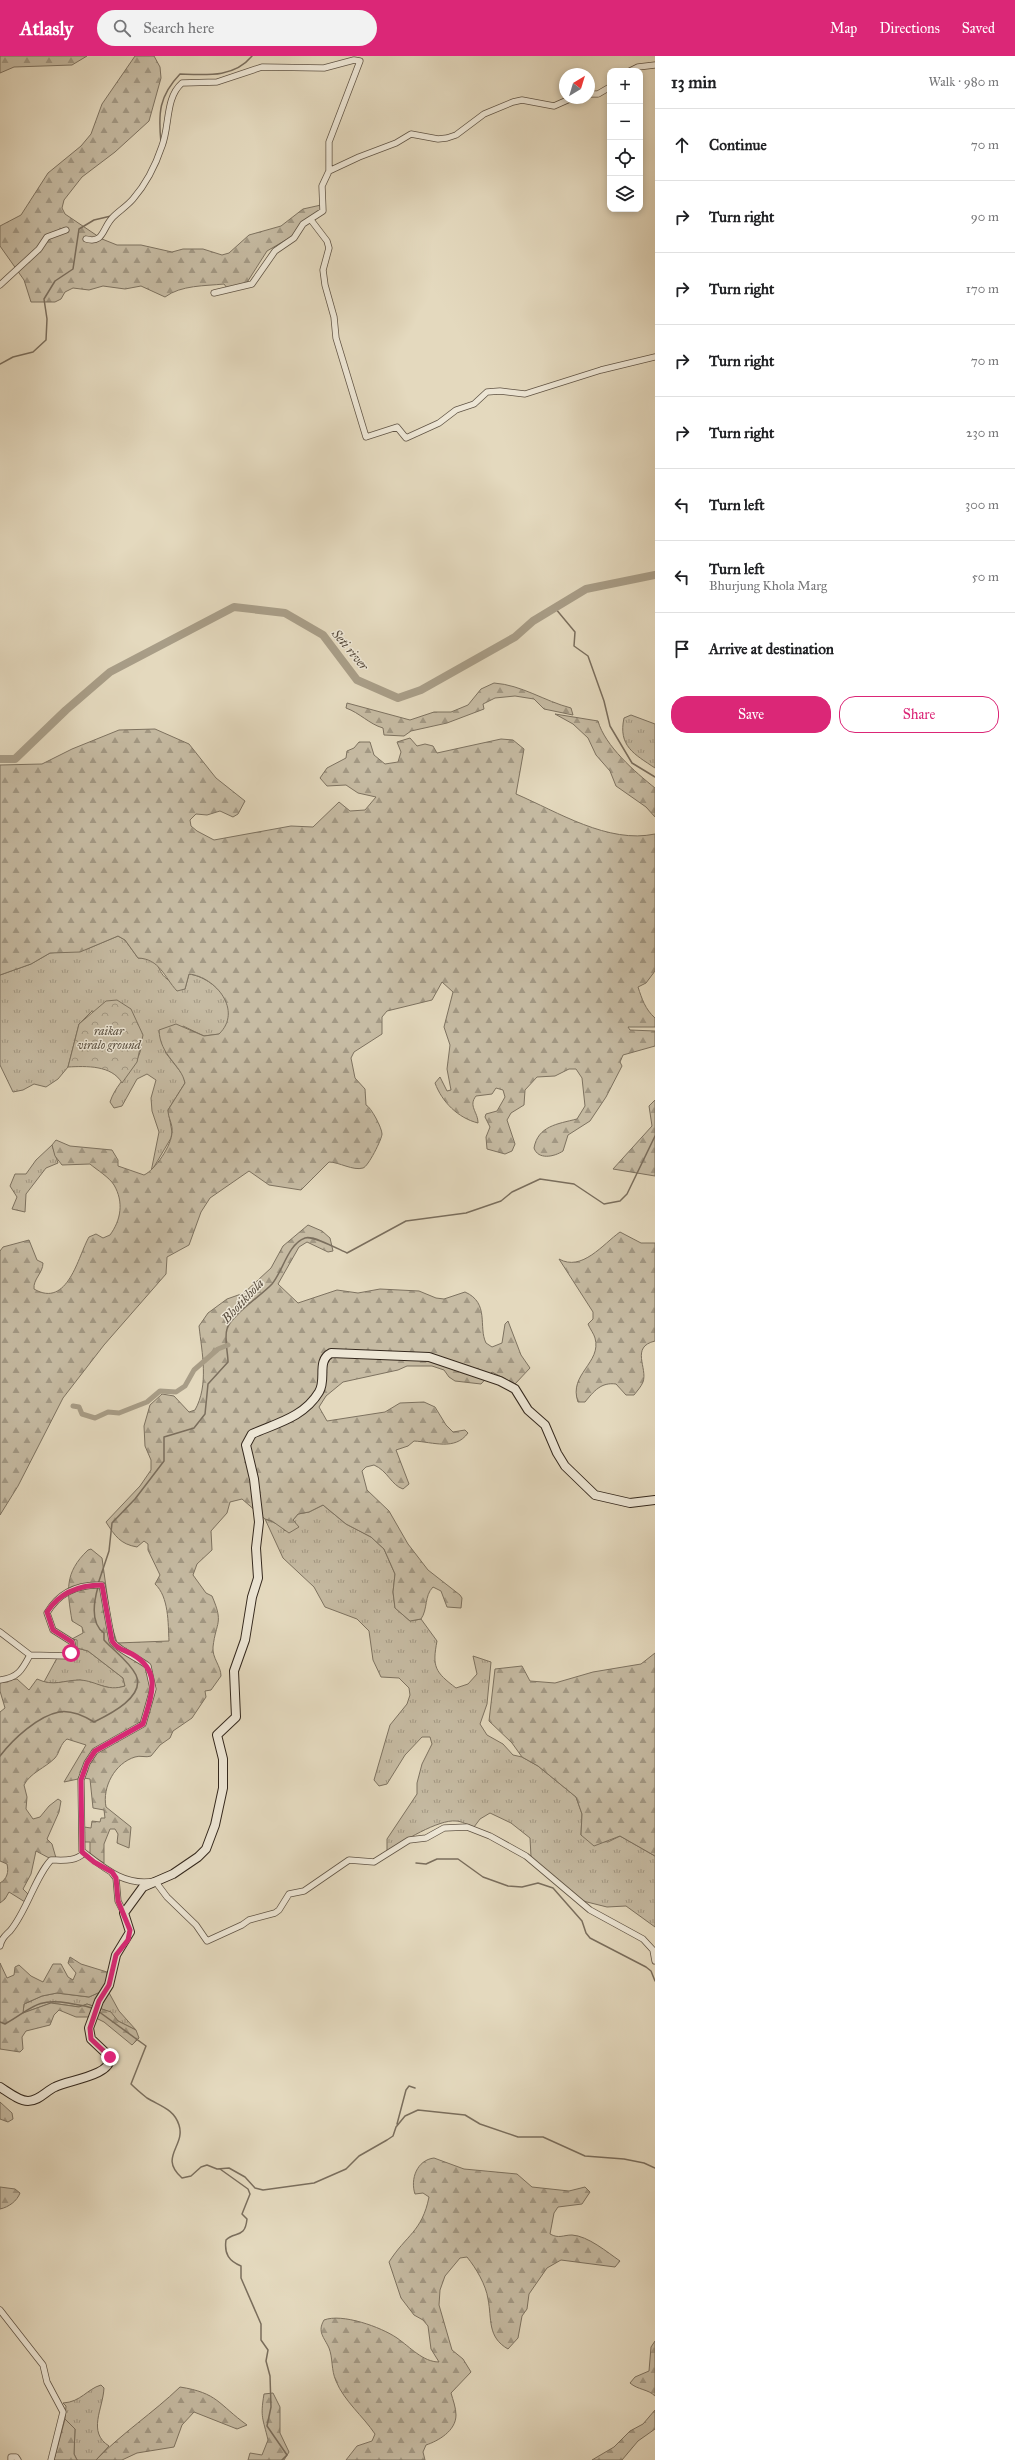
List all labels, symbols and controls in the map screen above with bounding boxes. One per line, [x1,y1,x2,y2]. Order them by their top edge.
search box [97,10,377,46]
text: Atlasly [20,17,73,40]
icon: search [111,17,133,39]
text: Search here [143,19,214,37]
text: Map [830,20,857,37]
text: Directions [879,20,940,37]
text: Saved [962,20,995,37]
north arrow [559,68,595,104]
map controls [607,68,643,212]
button: + [607,68,643,104]
text: 13 min [671,72,716,93]
text: Walk · 980 m [929,74,999,90]
button: − [607,104,643,140]
icon: ahead [671,134,693,156]
text: Continue [709,136,767,154]
text: 70 m [971,137,999,153]
button: locate [607,140,643,176]
button: layers [607,176,643,212]
icon: right [671,206,693,228]
text: Turn right [709,208,774,226]
text: 90 m [971,209,999,225]
icon: right [671,278,693,300]
text: Turn right [709,280,774,298]
text: 170 m [966,281,999,297]
icon: right [671,350,693,372]
text: Turn right [709,352,774,370]
text: 70 m [971,353,999,369]
icon: right [671,422,693,444]
text: Turn right [709,424,774,442]
text: 230 m [966,425,999,441]
icon: left [671,494,693,516]
text: Turn left [709,496,765,514]
text: 300 m [965,497,999,513]
text: Turn left [709,560,765,578]
icon: left [671,566,693,588]
text: 50 m [972,569,999,585]
text: Bhurjung Khola Marg [709,578,827,594]
water label: Seti river [328,625,372,674]
icon: arrive [671,638,693,660]
text: Arrive at destination [709,640,834,658]
button: Save [671,696,831,733]
button: Share [839,696,999,733]
park label: raikar viralo ground [77,1024,141,1052]
water label: Bhotikhola [218,1276,267,1327]
route start [62,1644,80,1662]
route end [101,2048,119,2066]

